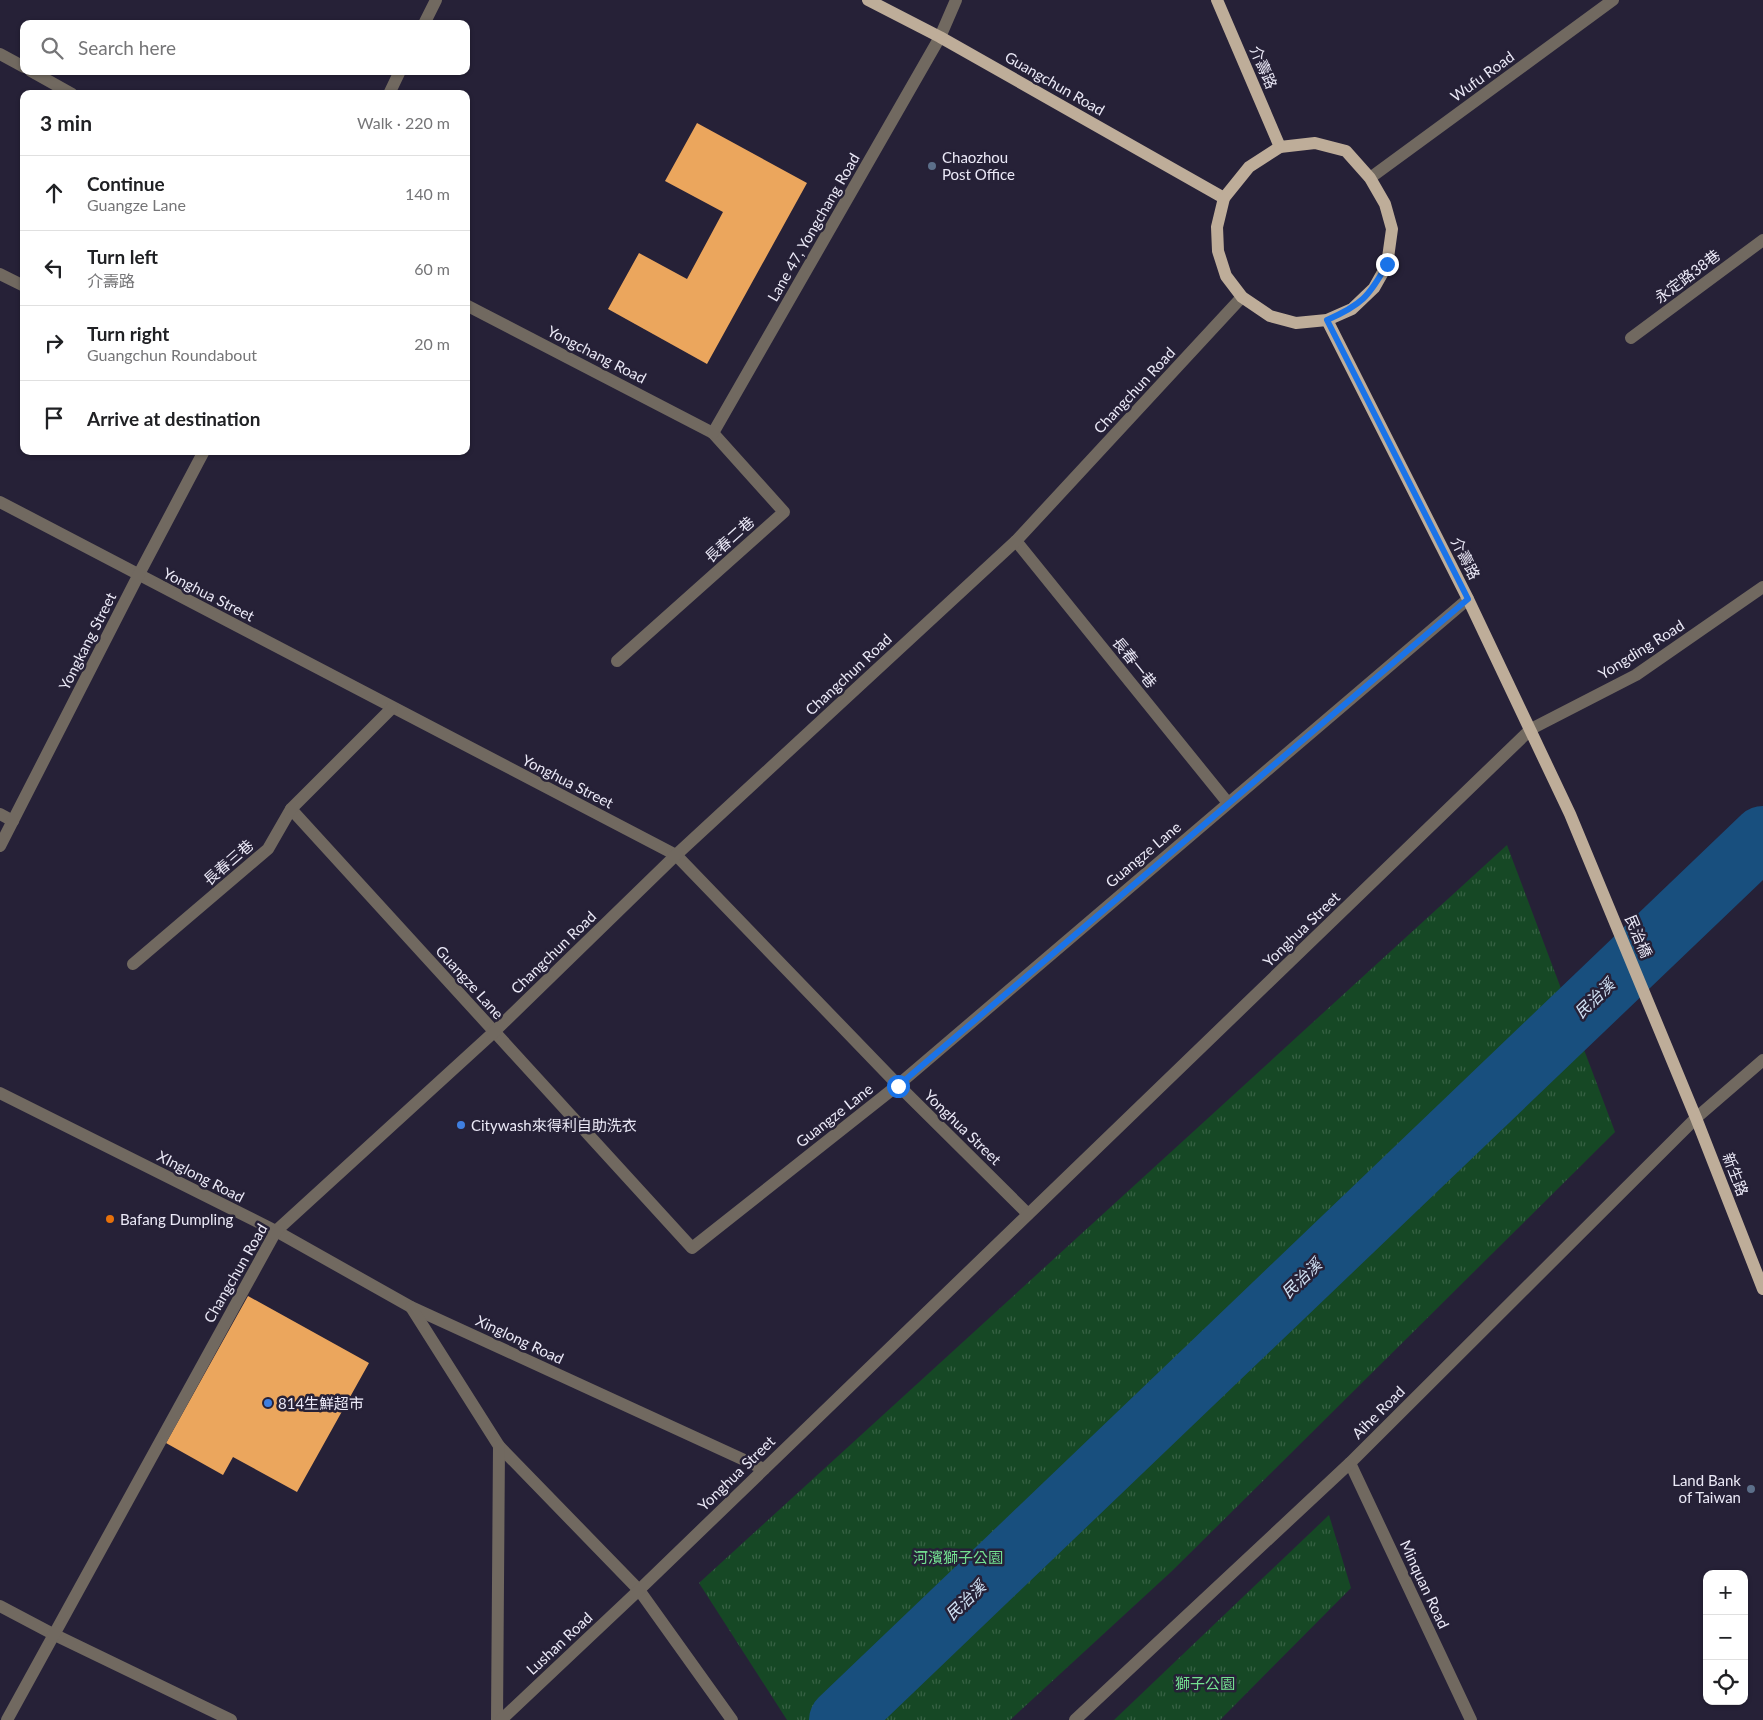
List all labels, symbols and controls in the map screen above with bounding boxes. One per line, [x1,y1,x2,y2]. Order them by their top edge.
search box [20,20,470,75]
icon: search [38,34,66,62]
text: Search here [78,36,176,59]
street label: 介壽路 [1247,43,1281,91]
street label: Guangchun Road [1002,47,1108,119]
street label: Wufu Road [1447,47,1517,105]
text: 3 min [40,110,92,135]
text: Walk · 220 m [357,113,450,132]
place label: Chaozhou Post Office [942,148,1015,183]
street label: Lane 47, Yongchang Road [763,150,863,304]
marker: Chaozhou Post Office [926,160,938,172]
text: Continue [87,172,165,195]
icon: ahead [40,179,68,207]
text: 140 m [405,184,450,203]
text: Guangze Lane [87,195,186,214]
text: Turn left [87,245,158,268]
street label: 永定路38巷 [1651,246,1723,306]
route end [1376,253,1399,276]
icon: left [40,254,68,282]
text: 60 m [414,259,450,278]
text: 介壽路 [87,271,135,290]
street label: Yongchang Road [545,321,649,387]
text: Turn right [87,322,169,345]
icon: right [40,329,68,357]
text: 20 m [414,334,450,353]
street label: Changchun Road [1089,343,1179,437]
text: Guangchun Roundabout [87,345,257,364]
icon: arrive [40,404,68,432]
text: Arrive at destination [87,407,260,430]
street label: 長春二巷 [701,512,757,566]
street label: 介壽路 [1448,534,1484,582]
street label: Yonghua Street [160,563,258,625]
street label: Yongkang Street [55,589,120,693]
street label: Yongding Road [1595,616,1687,682]
street label: Changchun Road [801,629,895,719]
street label: 長春一巷 [1109,633,1161,691]
street label: Yonghua Street [519,750,617,812]
street label: Guangze Lane [1102,817,1184,891]
street label: 長春三巷 [199,836,257,888]
street label: Yonghua Street [1259,887,1344,970]
street label: Changchun Road [507,907,599,997]
street label: 民治橋 [1622,912,1656,960]
street label: Guangze Lane [432,942,508,1023]
water label: 民治溪 [1570,973,1619,1022]
route start [887,1075,910,1098]
street label: Guangze Lane [792,1079,876,1151]
street label: Yonghua Street [921,1086,1006,1169]
place label: Citywash來得利自助洗衣 [471,1116,637,1134]
marker: Citywash來得利自助洗衣 [455,1119,467,1131]
street label: XInglong Road [154,1146,248,1206]
street label: 新生路 [1720,1150,1752,1198]
place label: Bafang Dumpling [120,1210,234,1228]
marker: Bafang Dumpling [104,1213,116,1225]
street label: Changchun Road [199,1220,271,1326]
water label: 民治溪 [1277,1253,1326,1302]
street label: Xinglong Road [473,1311,567,1367]
street label: Aihe Road [1348,1382,1408,1442]
place label: 814生鮮超市 [278,1394,364,1412]
marker: 814生鮮超市 [262,1397,274,1409]
street label: Yonghua Street [694,1431,779,1514]
place label: Land Bank of Taiwan [1672,1471,1741,1506]
marker: Land Bank of Taiwan [1745,1483,1757,1495]
street label: Minquan Road [1397,1537,1453,1631]
park label: 河濱獅子公園 [913,1548,1003,1566]
map controls [1703,1570,1748,1705]
button: + [1703,1570,1748,1615]
water label: 民治溪 [941,1575,990,1624]
street label: Lushan Road [522,1608,596,1678]
button: − [1703,1615,1748,1660]
button: locate [1703,1660,1748,1705]
park label: 獅子公園 [1175,1674,1235,1692]

